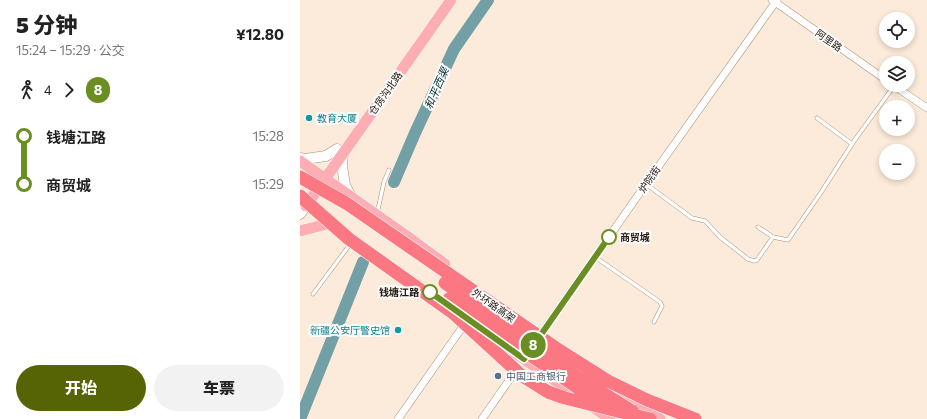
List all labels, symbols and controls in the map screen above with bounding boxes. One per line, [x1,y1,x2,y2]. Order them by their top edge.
text: 5 分钟 [16,11,77,38]
map controls [879,12,915,180]
button: locate [879,12,915,48]
text: ¥12.80 [236,25,284,43]
street label: 阿里路 [813,26,845,54]
text: 15:24 – 15:29 · 公交 [16,42,125,58]
button: layers [879,56,915,92]
water label: 和平西渠 [421,63,452,111]
street label: 仓房沟北路 [366,69,404,117]
icon: walk [16,79,38,101]
icon: forward [58,79,80,101]
text: 8 [94,81,102,98]
text: 4 [44,82,52,98]
button: + [879,100,915,136]
place label: 教育大厦 [317,112,357,124]
marker: 教育大厦 [304,113,314,123]
text: 钱塘江路 [46,128,106,146]
text: 15:28 [253,128,284,144]
button: − [879,144,915,180]
street label: 炉院街 [635,163,663,195]
text: 商贸城 [46,176,91,194]
text: 15:29 [253,176,284,192]
marker: 商贸城 [601,229,617,245]
place label: 商贸城 [620,231,650,243]
marker: 钱塘江路 [422,284,438,300]
place label: 钱塘江路 [379,286,420,298]
street label: 外环路高架 [470,286,518,324]
place label: 新疆公安厅警史馆 [310,324,390,336]
marker: 新疆公安厅警史馆 [393,325,403,335]
line badge: 8 [520,332,546,358]
text: 8 [529,336,537,353]
button: 开始 [16,365,146,411]
button: 车票 [154,365,284,411]
place label: 中国工商银行 [506,370,566,382]
marker: 中国工商银行 [493,371,503,381]

